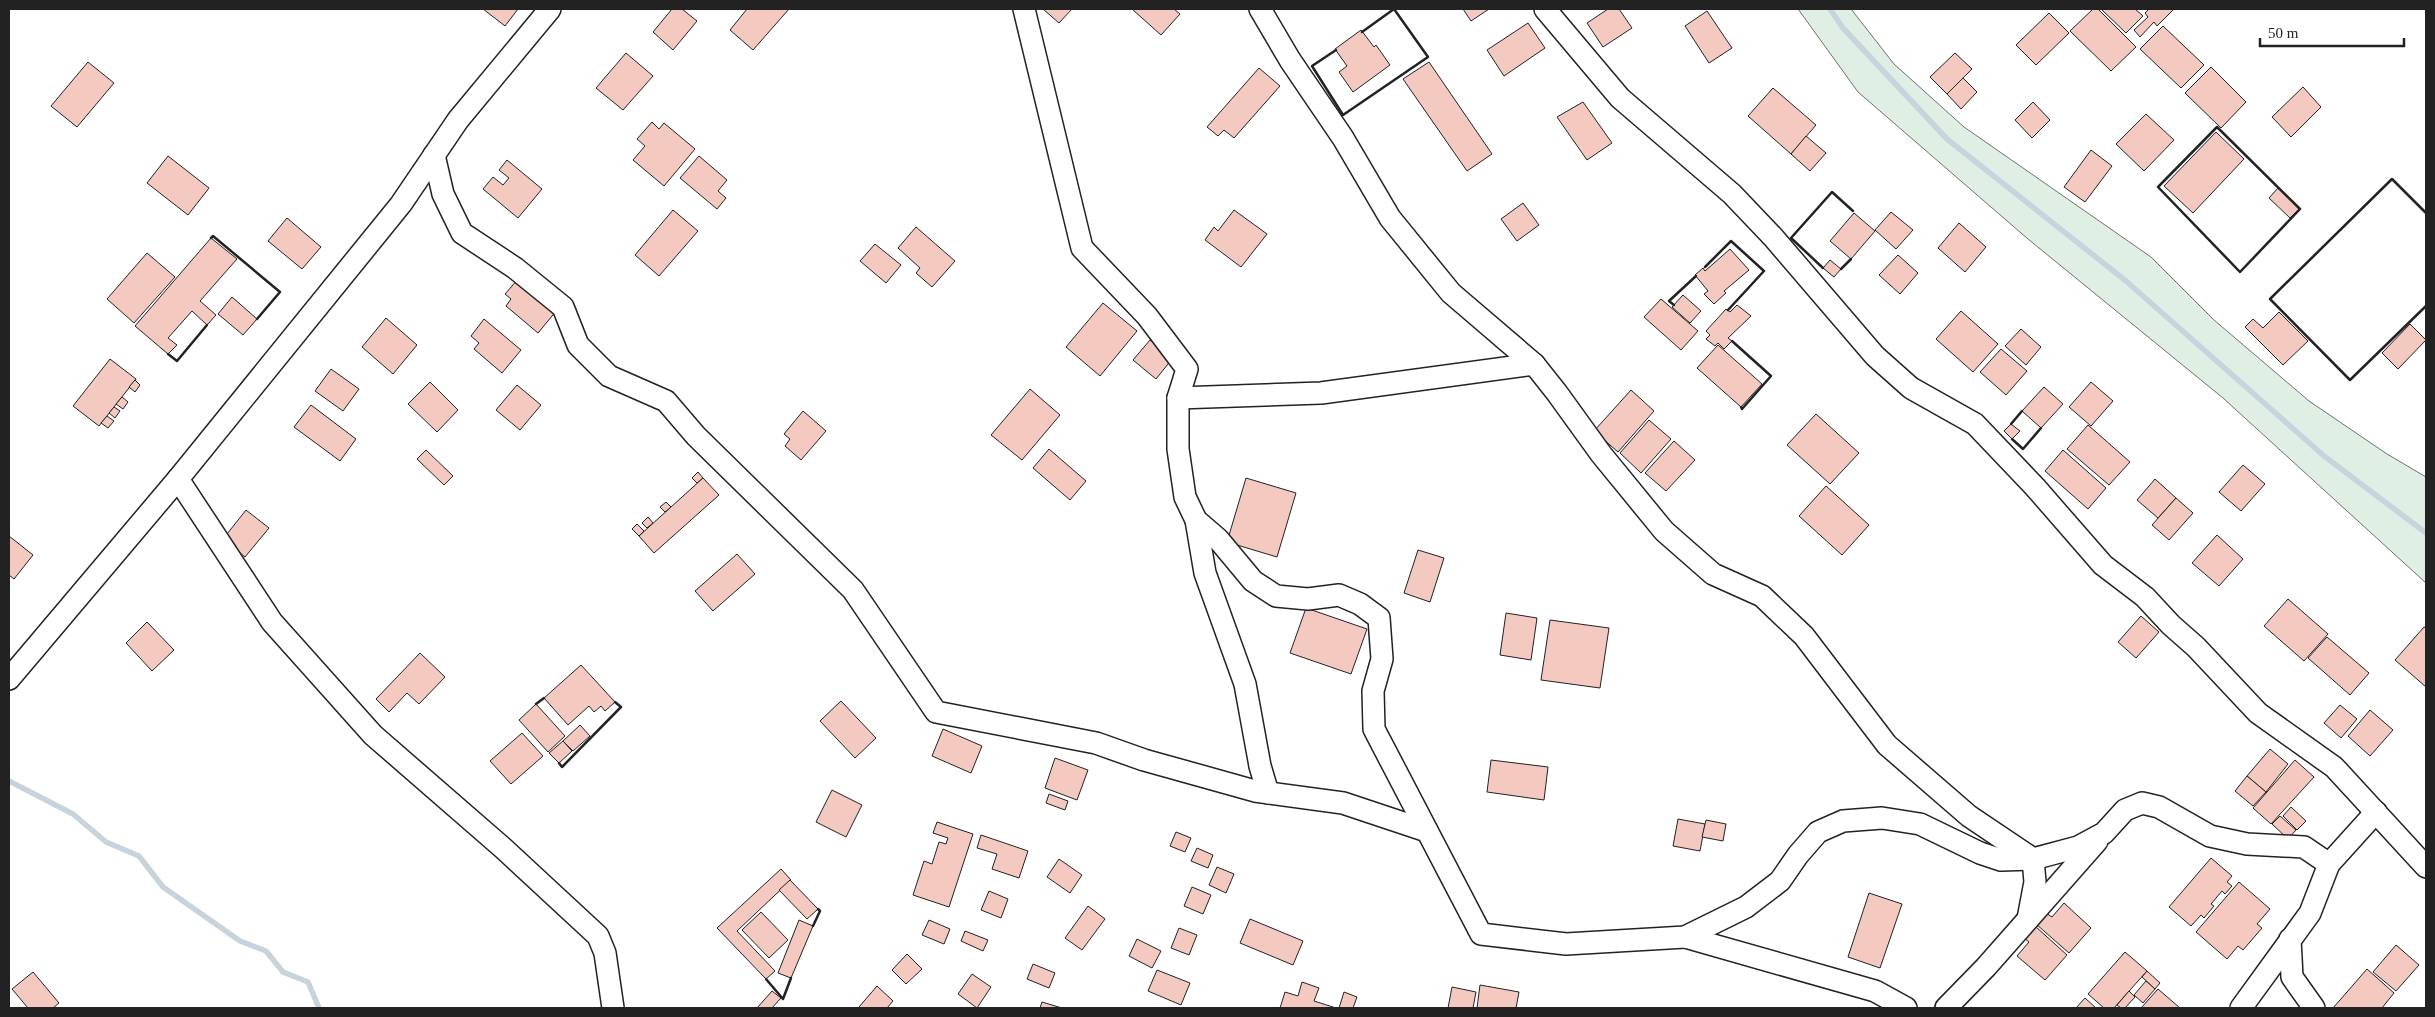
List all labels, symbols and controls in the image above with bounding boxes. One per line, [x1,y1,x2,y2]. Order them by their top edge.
scale bar [2260,15,2404,47]
text: 50 m [2268,25,2299,41]

